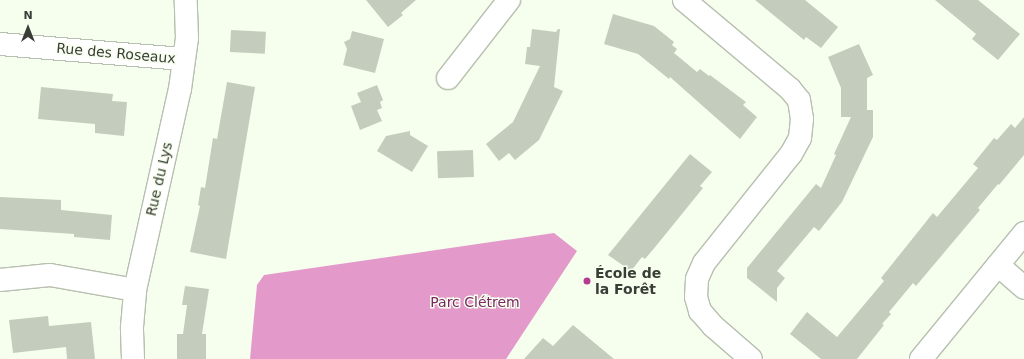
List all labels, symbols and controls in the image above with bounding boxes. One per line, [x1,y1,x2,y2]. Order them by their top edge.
north arrow [8,8,48,48]
text: N [23,9,33,22]
street label: Rue des Roseaux [56,39,176,67]
street label: Rue du Lys [142,140,176,218]
place label: École de la Forêt [595,265,661,298]
marker: École de la Forêt [582,276,592,286]
park label: Parc Clétrem [430,294,520,310]

